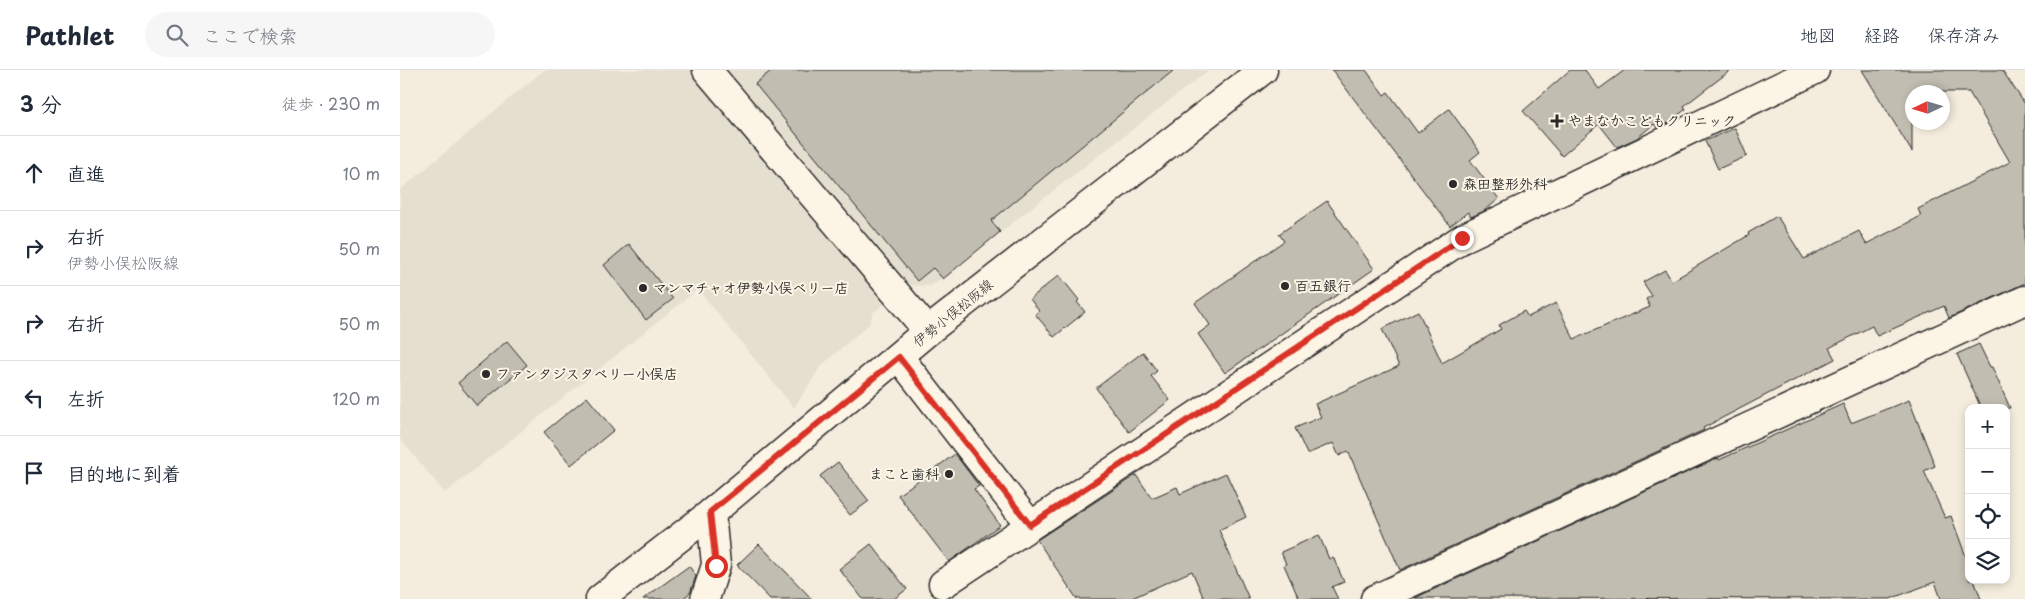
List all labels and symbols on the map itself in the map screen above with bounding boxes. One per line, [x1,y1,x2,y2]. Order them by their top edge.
north arrow [1905,85,1950,130]
place label: やまなかこどもクリニック [1568,110,1736,131]
marker: やまなかこどもクリニック [1550,114,1564,128]
place label: 森田整形外科 [1463,173,1548,194]
marker: 森田整形外科 [1447,178,1459,190]
route end [1451,227,1474,250]
street label: 伊勢小俣松阪線 [908,274,997,352]
place label: 百五銀行 [1295,275,1351,296]
place label: マンマチャオ伊勢小俣ベリー店 [653,277,848,298]
marker: 百五銀行 [1279,280,1291,292]
marker: マンマチャオ伊勢小俣ベリー店 [637,282,649,294]
place label: ファンタジスタベリー小俣店 [496,363,678,384]
marker: ファンタジスタベリー小俣店 [480,368,492,380]
place label: まこと歯科 [869,463,940,484]
marker: まこと歯科 [943,468,955,480]
route start [705,555,728,578]

